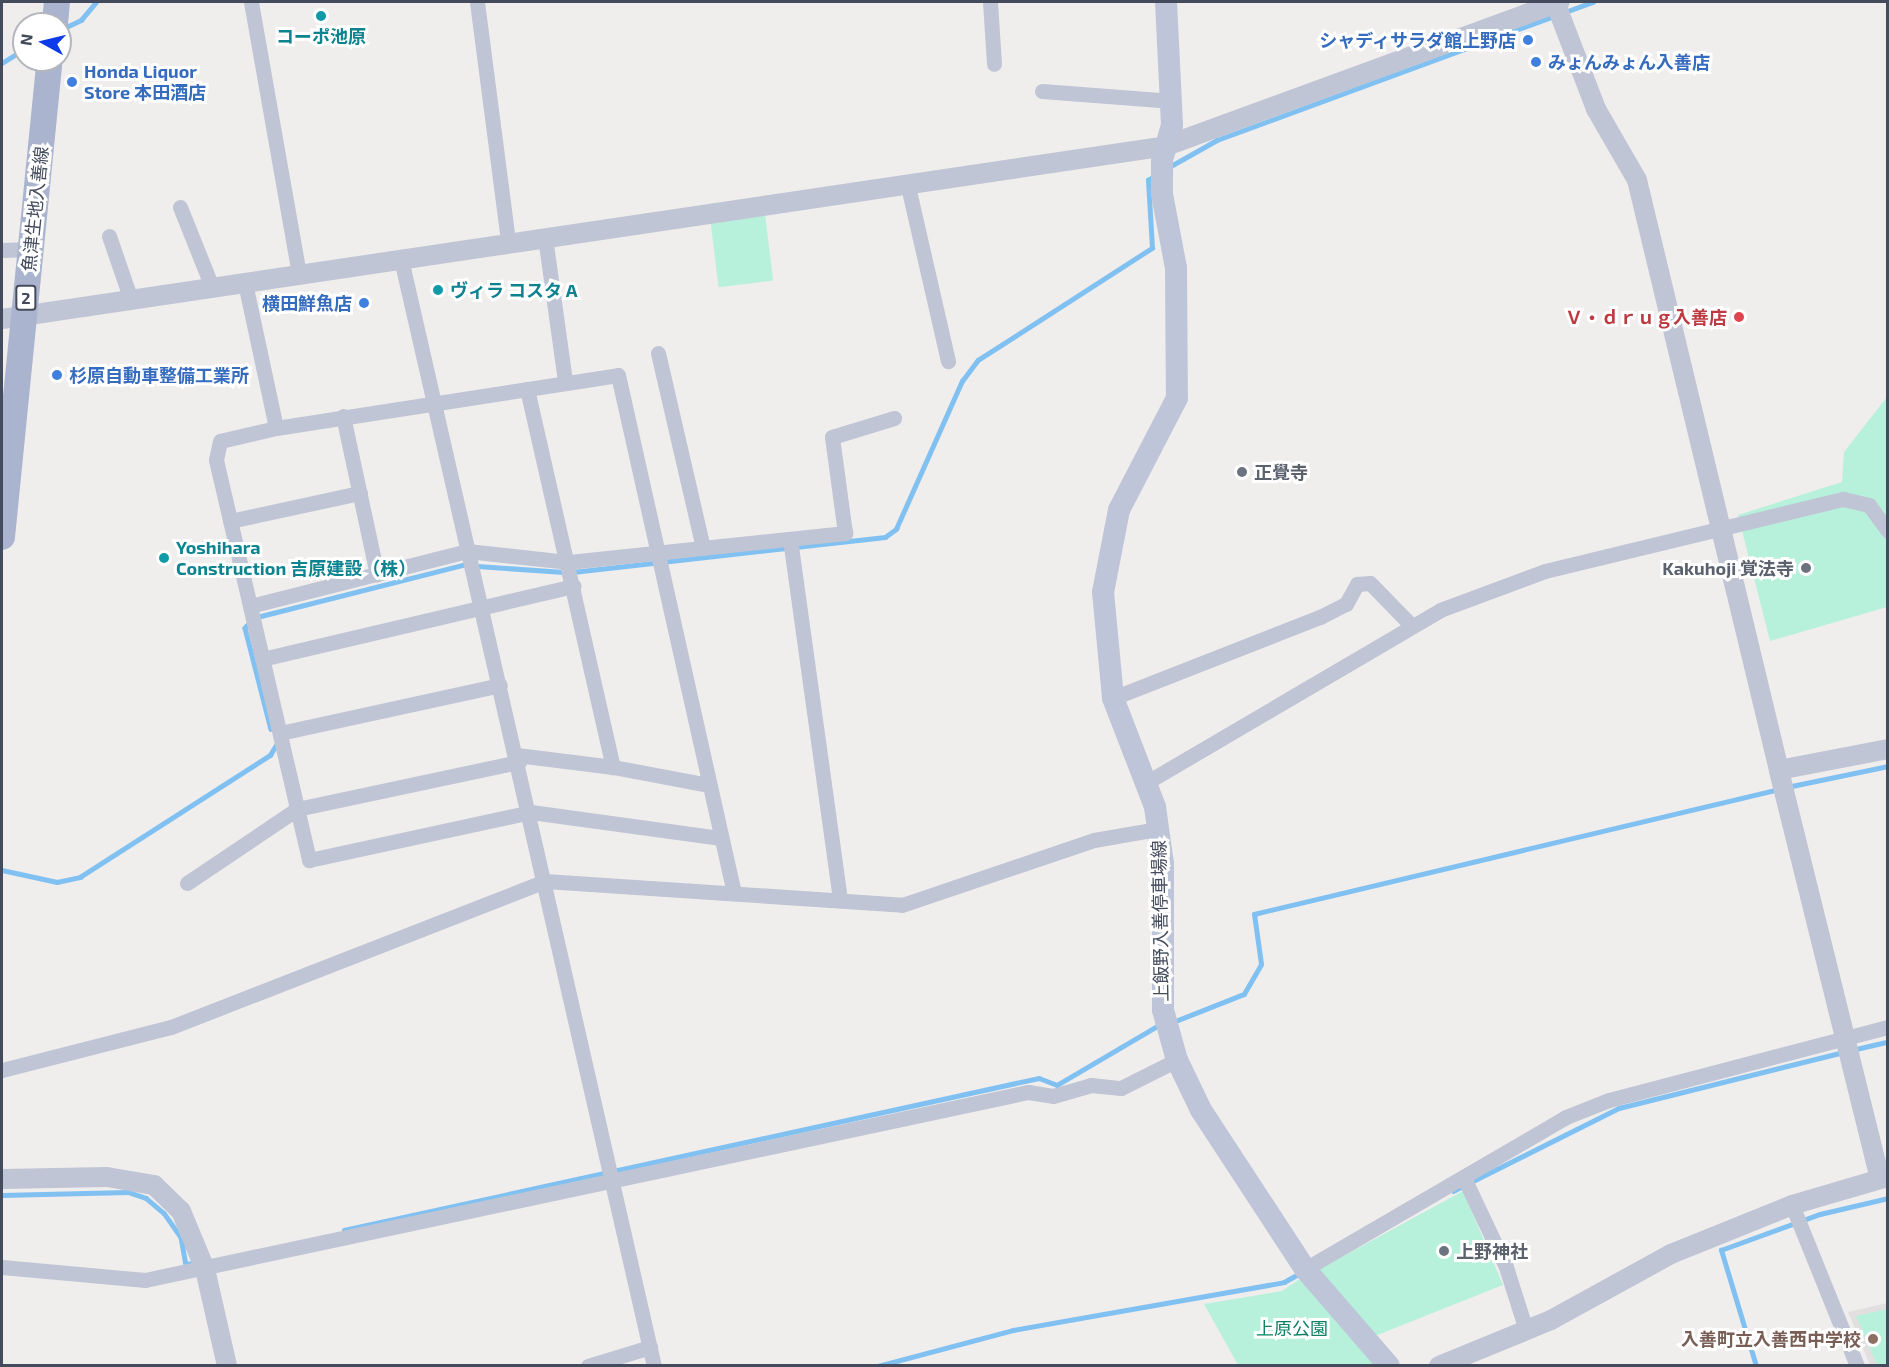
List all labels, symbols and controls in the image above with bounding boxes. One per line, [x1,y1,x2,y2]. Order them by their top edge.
marker: コーポ池原 [314,9,328,23]
north arrow [12,12,72,72]
place label: コーポ池原 [276,25,366,47]
place label: シャディサラダ館上野店 [1318,29,1516,51]
text: N [15,33,36,47]
marker: シャディサラダ館上野店 [1521,33,1535,47]
place label: みょんみょん入善店 [1548,51,1710,73]
marker: みょんみょん入善店 [1529,55,1543,69]
place label: Honda Liquor Store 本田酒店 [84,61,206,104]
marker: Honda Liquor Store 本田酒店 [65,75,79,89]
street label: 魚津生地入善線 [18,145,52,273]
place label: ヴィラ コスタ A [450,279,578,301]
marker: ヴィラ コスタ A [431,283,445,297]
road number: 2 [14,285,38,311]
place label: 横田鮮魚店 [262,292,352,314]
marker: 横田鮮魚店 [357,296,371,310]
place label: Ｖ・ｄｒｕｇ入善店 [1565,306,1727,328]
marker: Ｖ・ｄｒｕｇ入善店 [1732,310,1746,324]
place label: 杉原自動車整備工業所 [69,364,249,386]
marker: 杉原自動車整備工業所 [50,368,64,382]
place label: 正覺寺 [1254,461,1308,483]
marker: 正覺寺 [1235,465,1249,479]
place label: Yoshihara Construction 吉原建設（株） [176,537,416,580]
marker: Yoshihara Construction 吉原建設（株） [157,551,171,565]
place label: Kakuhoji 覚法寺 [1662,557,1794,579]
marker: Kakuhoji 覚法寺 [1799,561,1813,575]
street label: 上飯野入善停車場線 [1148,840,1172,1002]
place label: 上野神社 [1456,1240,1528,1262]
marker: 上野神社 [1437,1244,1451,1258]
park label: 上原公園 [1256,1317,1328,1339]
place label: 入善町立入善西中学校 [1681,1328,1861,1350]
marker: 入善町立入善西中学校 [1866,1332,1880,1346]

